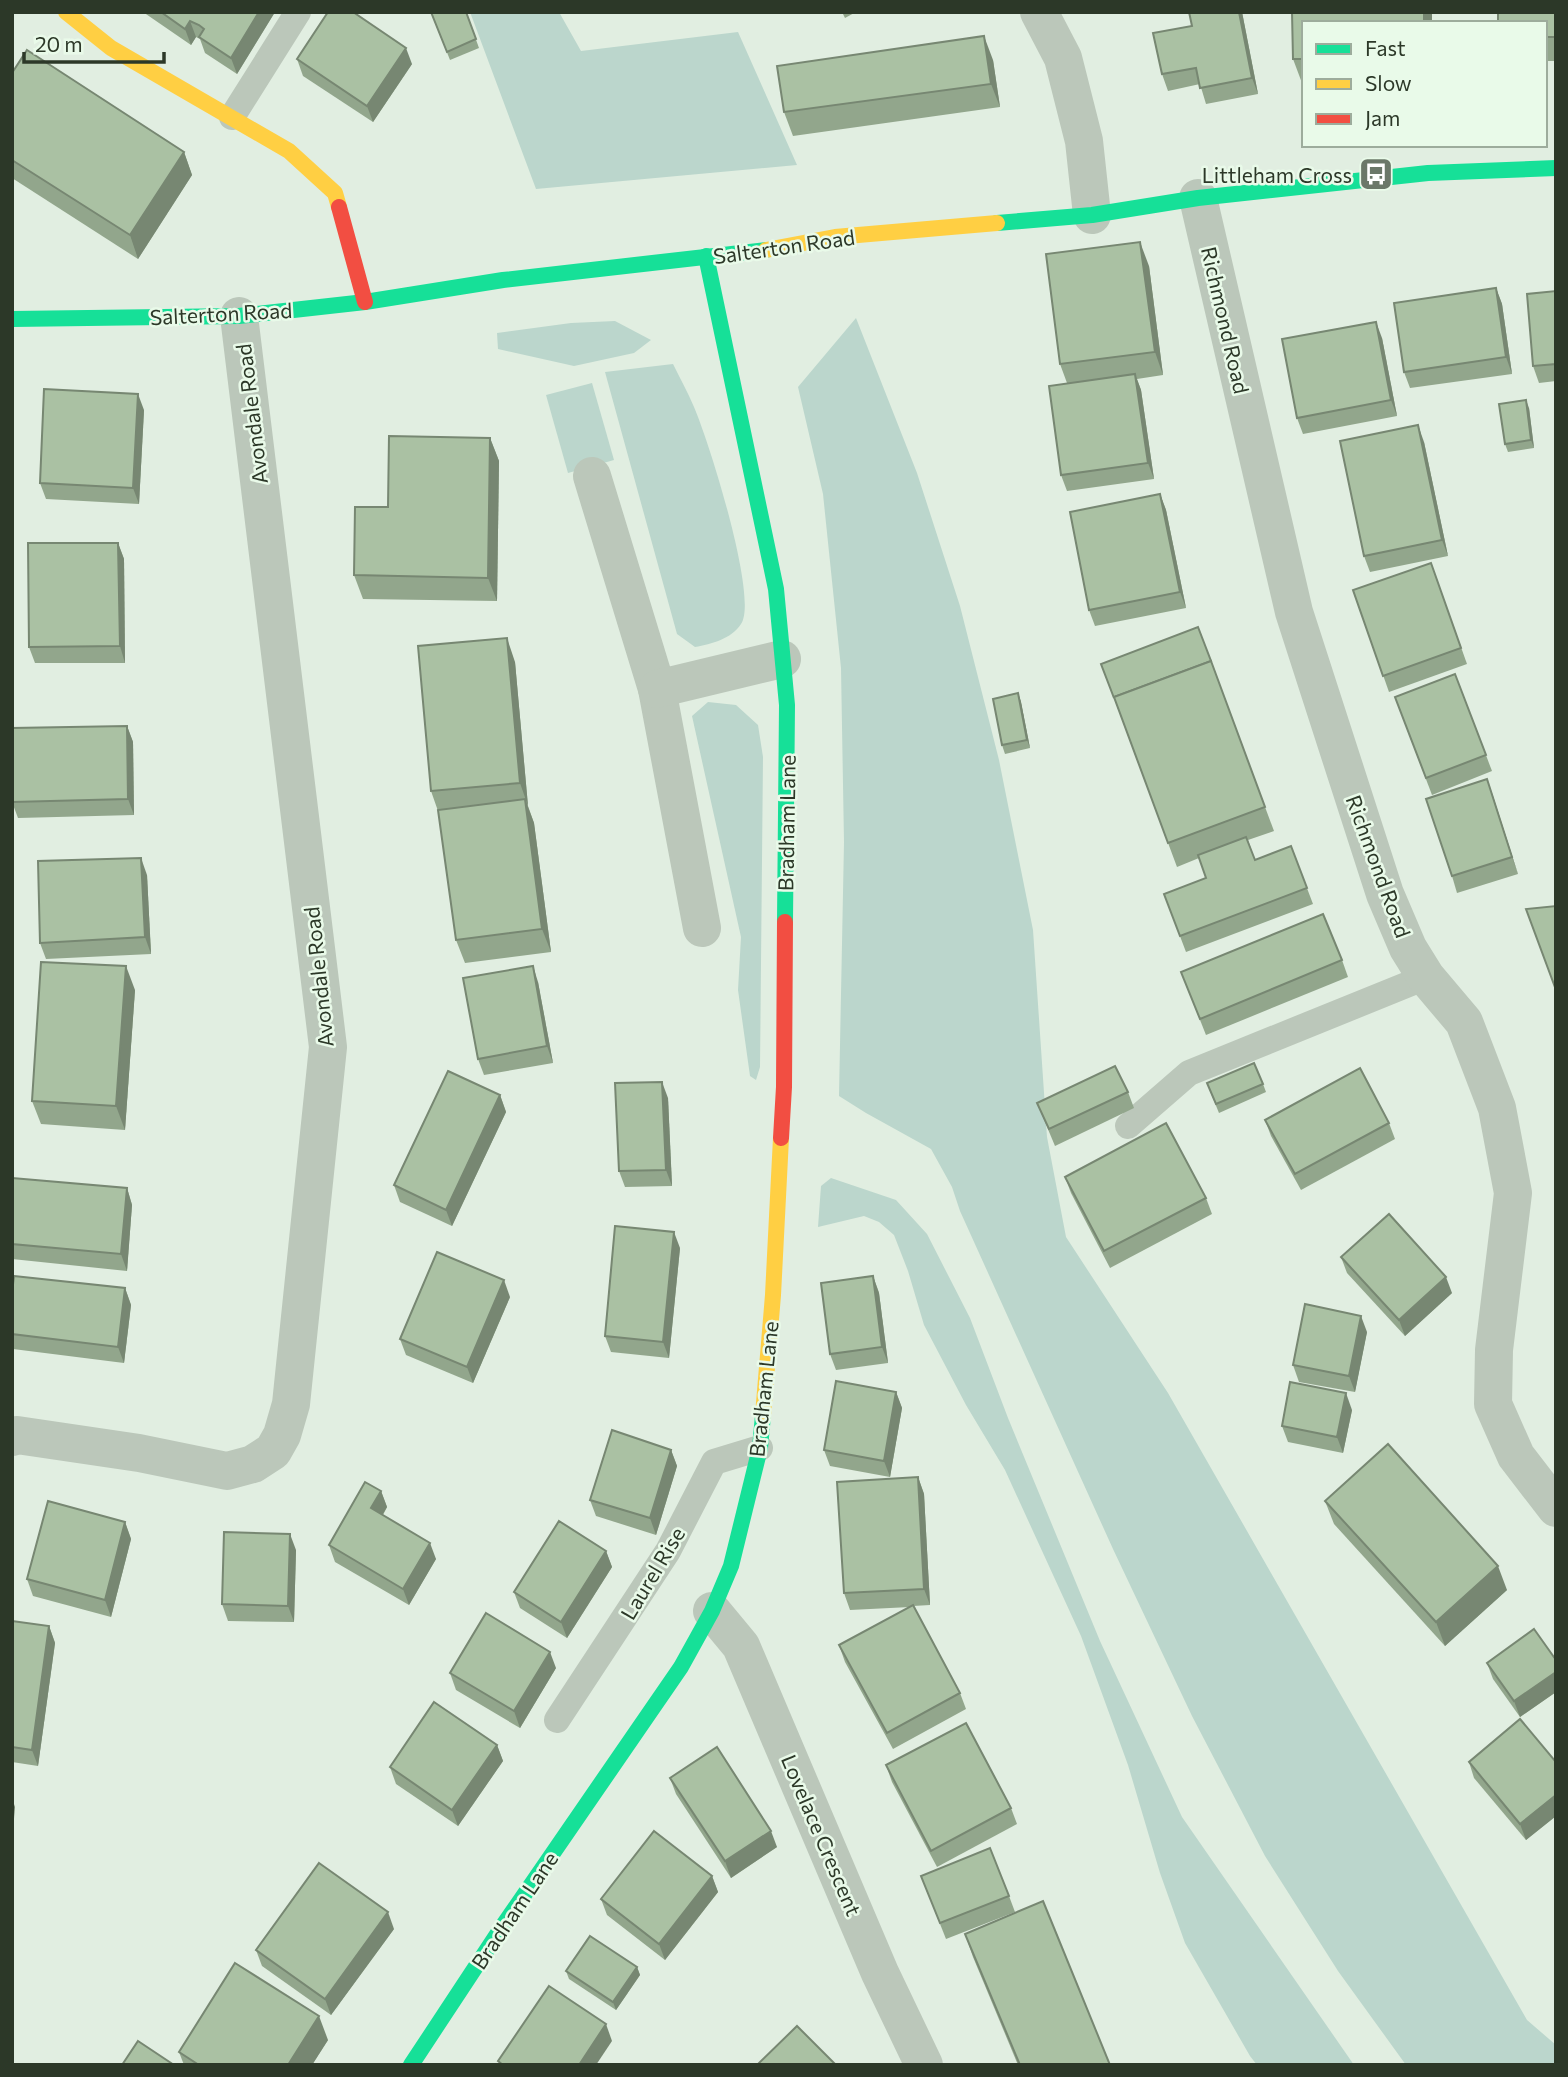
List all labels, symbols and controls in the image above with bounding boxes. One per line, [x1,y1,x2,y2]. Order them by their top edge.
scale bar [24,21,164,65]
legend [1302,21,1547,147]
text: 20 m [35,31,83,56]
text: Fast [1365,35,1406,60]
text: Slow [1365,70,1412,95]
text: Jam [1365,105,1400,130]
bus stop icon: Littleham Cross [1357,155,1395,193]
place label: Littleham Cross [1202,162,1352,187]
street label: Salterton Road [712,224,856,268]
street label: Richmond Road [1197,244,1255,396]
street label: Salterton Road [149,297,293,329]
street label: Avondale Road [230,342,272,486]
street label: Bradham Lane [772,755,800,891]
street label: Richmond Road [1342,791,1416,941]
street label: Avondale Road [298,905,338,1049]
street label: Bradham Lane [743,1320,783,1458]
street label: Laurel Rise [615,1522,689,1624]
street label: Lovelace Crescent [777,1751,867,1919]
street label: Bradham Lane [466,1846,562,1974]

